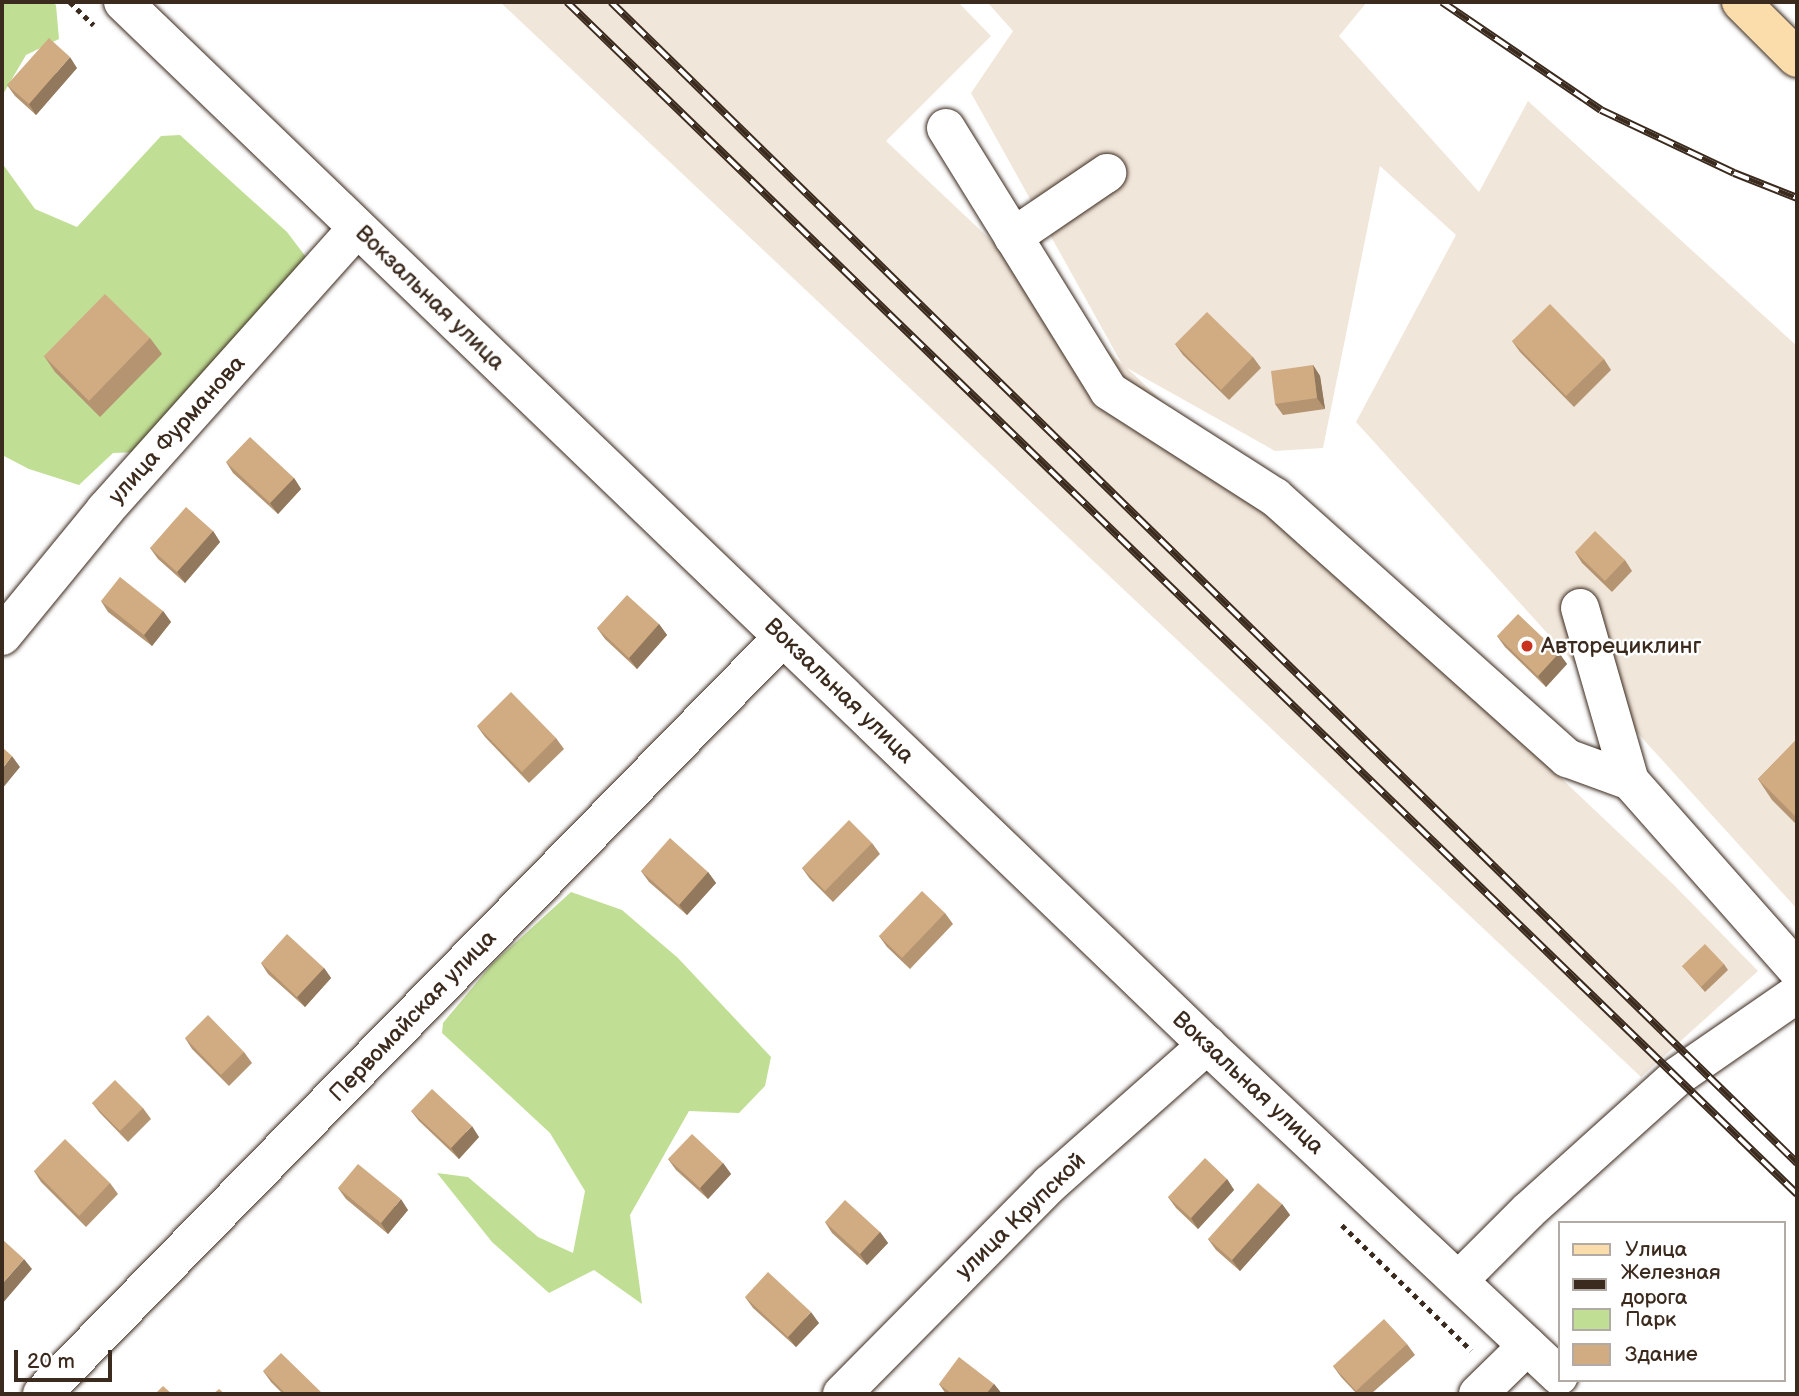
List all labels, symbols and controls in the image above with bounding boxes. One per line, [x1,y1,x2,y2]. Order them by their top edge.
street label: Вокзальная улица [349,220,511,376]
street label: улица Фурманова [103,350,251,510]
street label: Вокзальная улица [758,613,920,769]
place label: Авторециклинг [1541,632,1702,660]
marker: Авторециклинг [1519,638,1535,654]
street label: Первомайская улица [324,924,502,1108]
street label: Вокзальная улица [1166,1006,1330,1160]
street label: улица Крупской [950,1147,1092,1285]
legend [1558,1221,1785,1382]
text: Улица [1625,1237,1687,1262]
text: Железная дорога [1621,1260,1721,1310]
text: Парк [1625,1307,1676,1332]
scale bar [18,1336,116,1380]
text: Здание [1625,1342,1698,1367]
text: 20 m [27,1349,75,1374]

